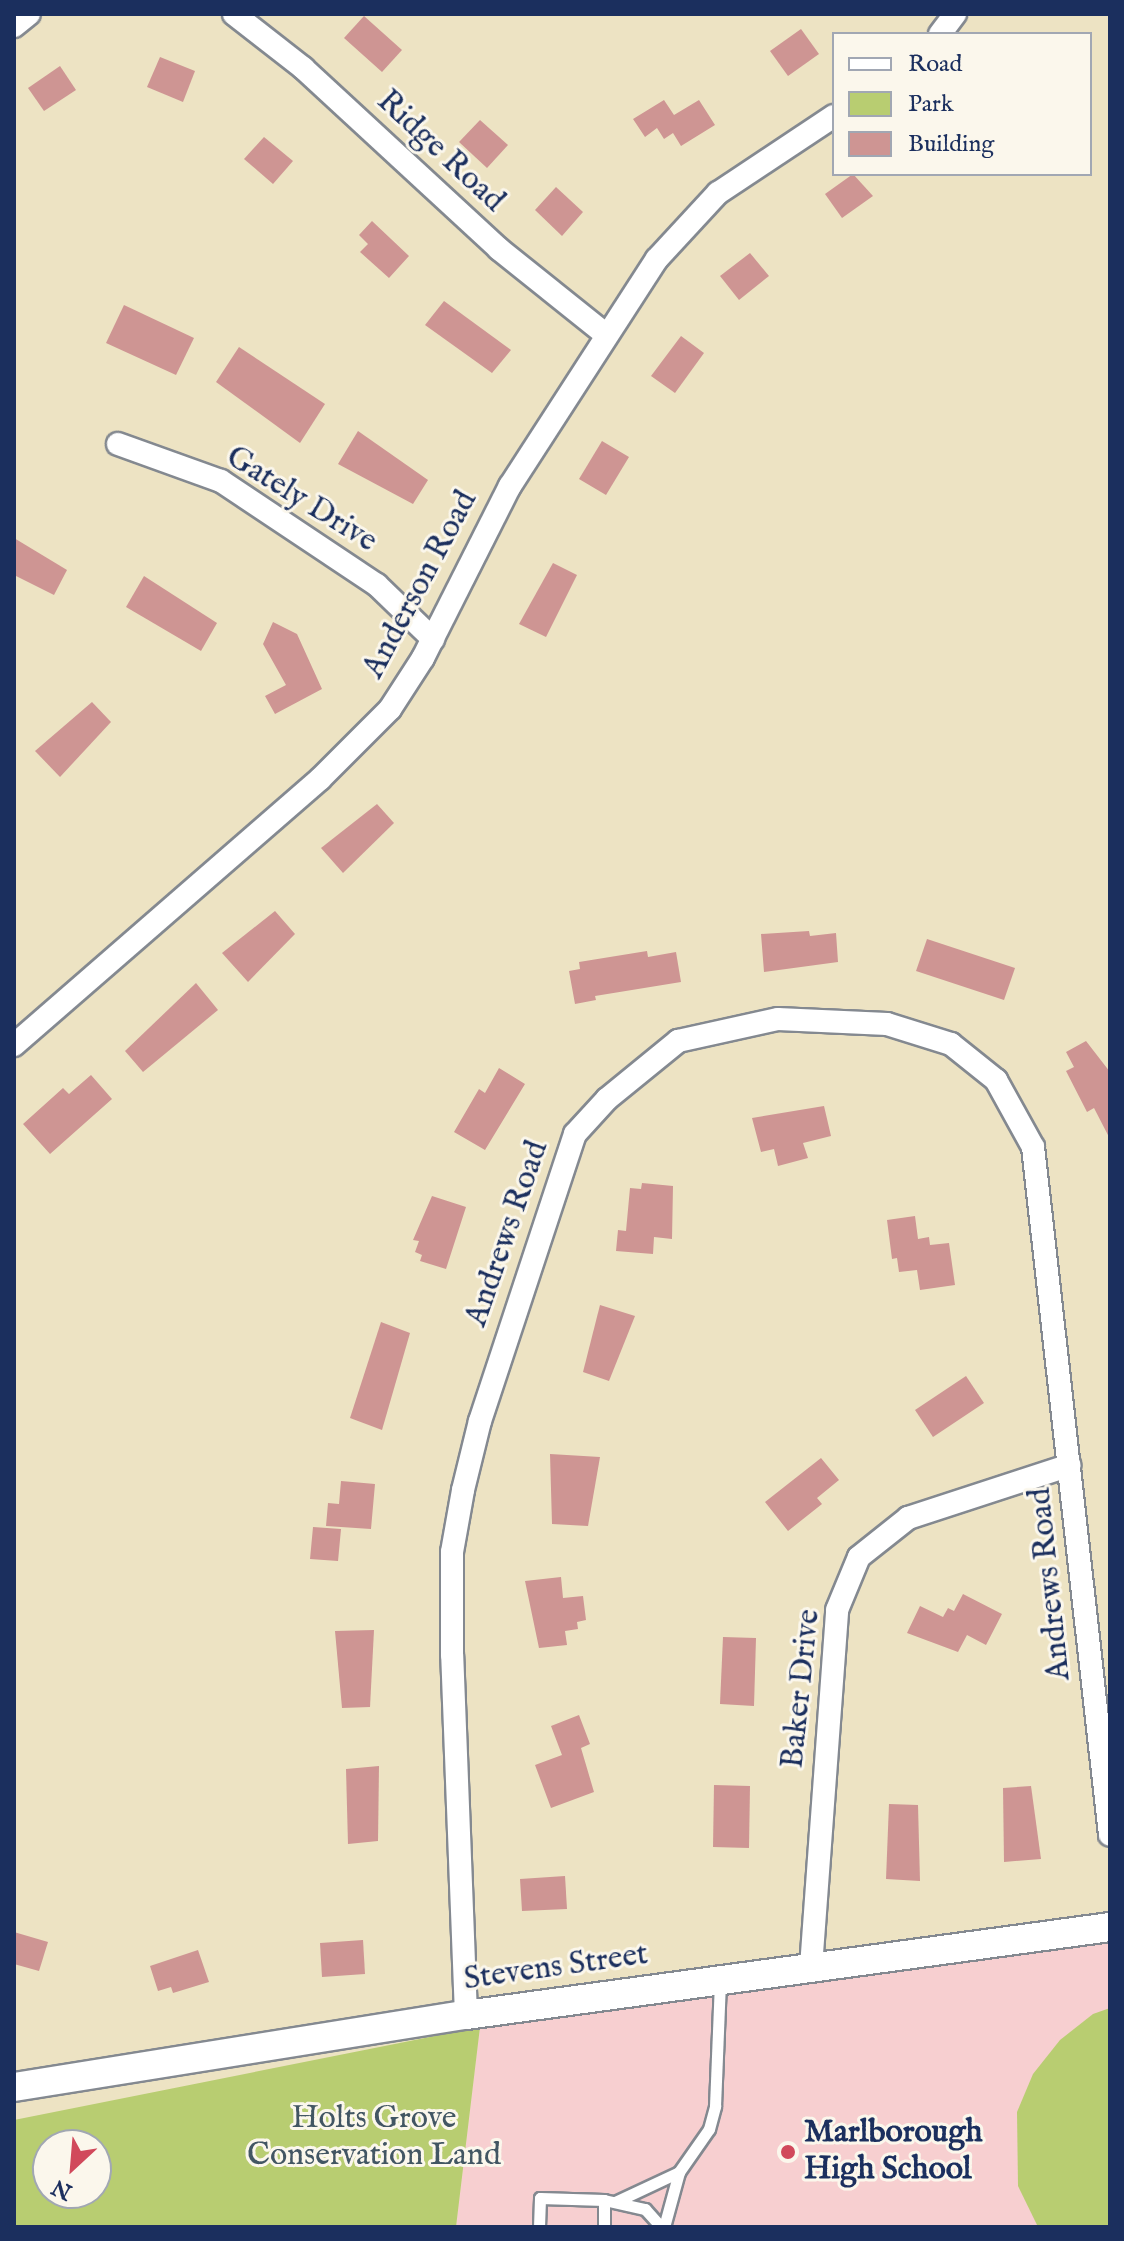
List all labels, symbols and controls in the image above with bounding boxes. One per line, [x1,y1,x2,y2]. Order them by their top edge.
legend [832,32,1092,176]
text: Road [908,49,962,80]
street label: Ridge Road [368,83,512,221]
text: Park [908,89,954,120]
text: Building [908,129,994,160]
street label: Gately Drive [218,439,384,561]
street label: Anderson Road [355,485,487,685]
street label: Andrews Road [458,1136,558,1332]
street label: Andrews Road [1022,1486,1080,1682]
street label: Baker Drive [775,1608,829,1770]
street label: Stevens Street [461,1936,651,2000]
park label: Holts Grove Conservation Land [247,2101,501,2176]
place label: Marlborough High School [804,2115,983,2190]
north arrow [32,2129,112,2209]
marker: Marlborough High School [779,2143,797,2161]
text: N [48,2172,77,2206]

